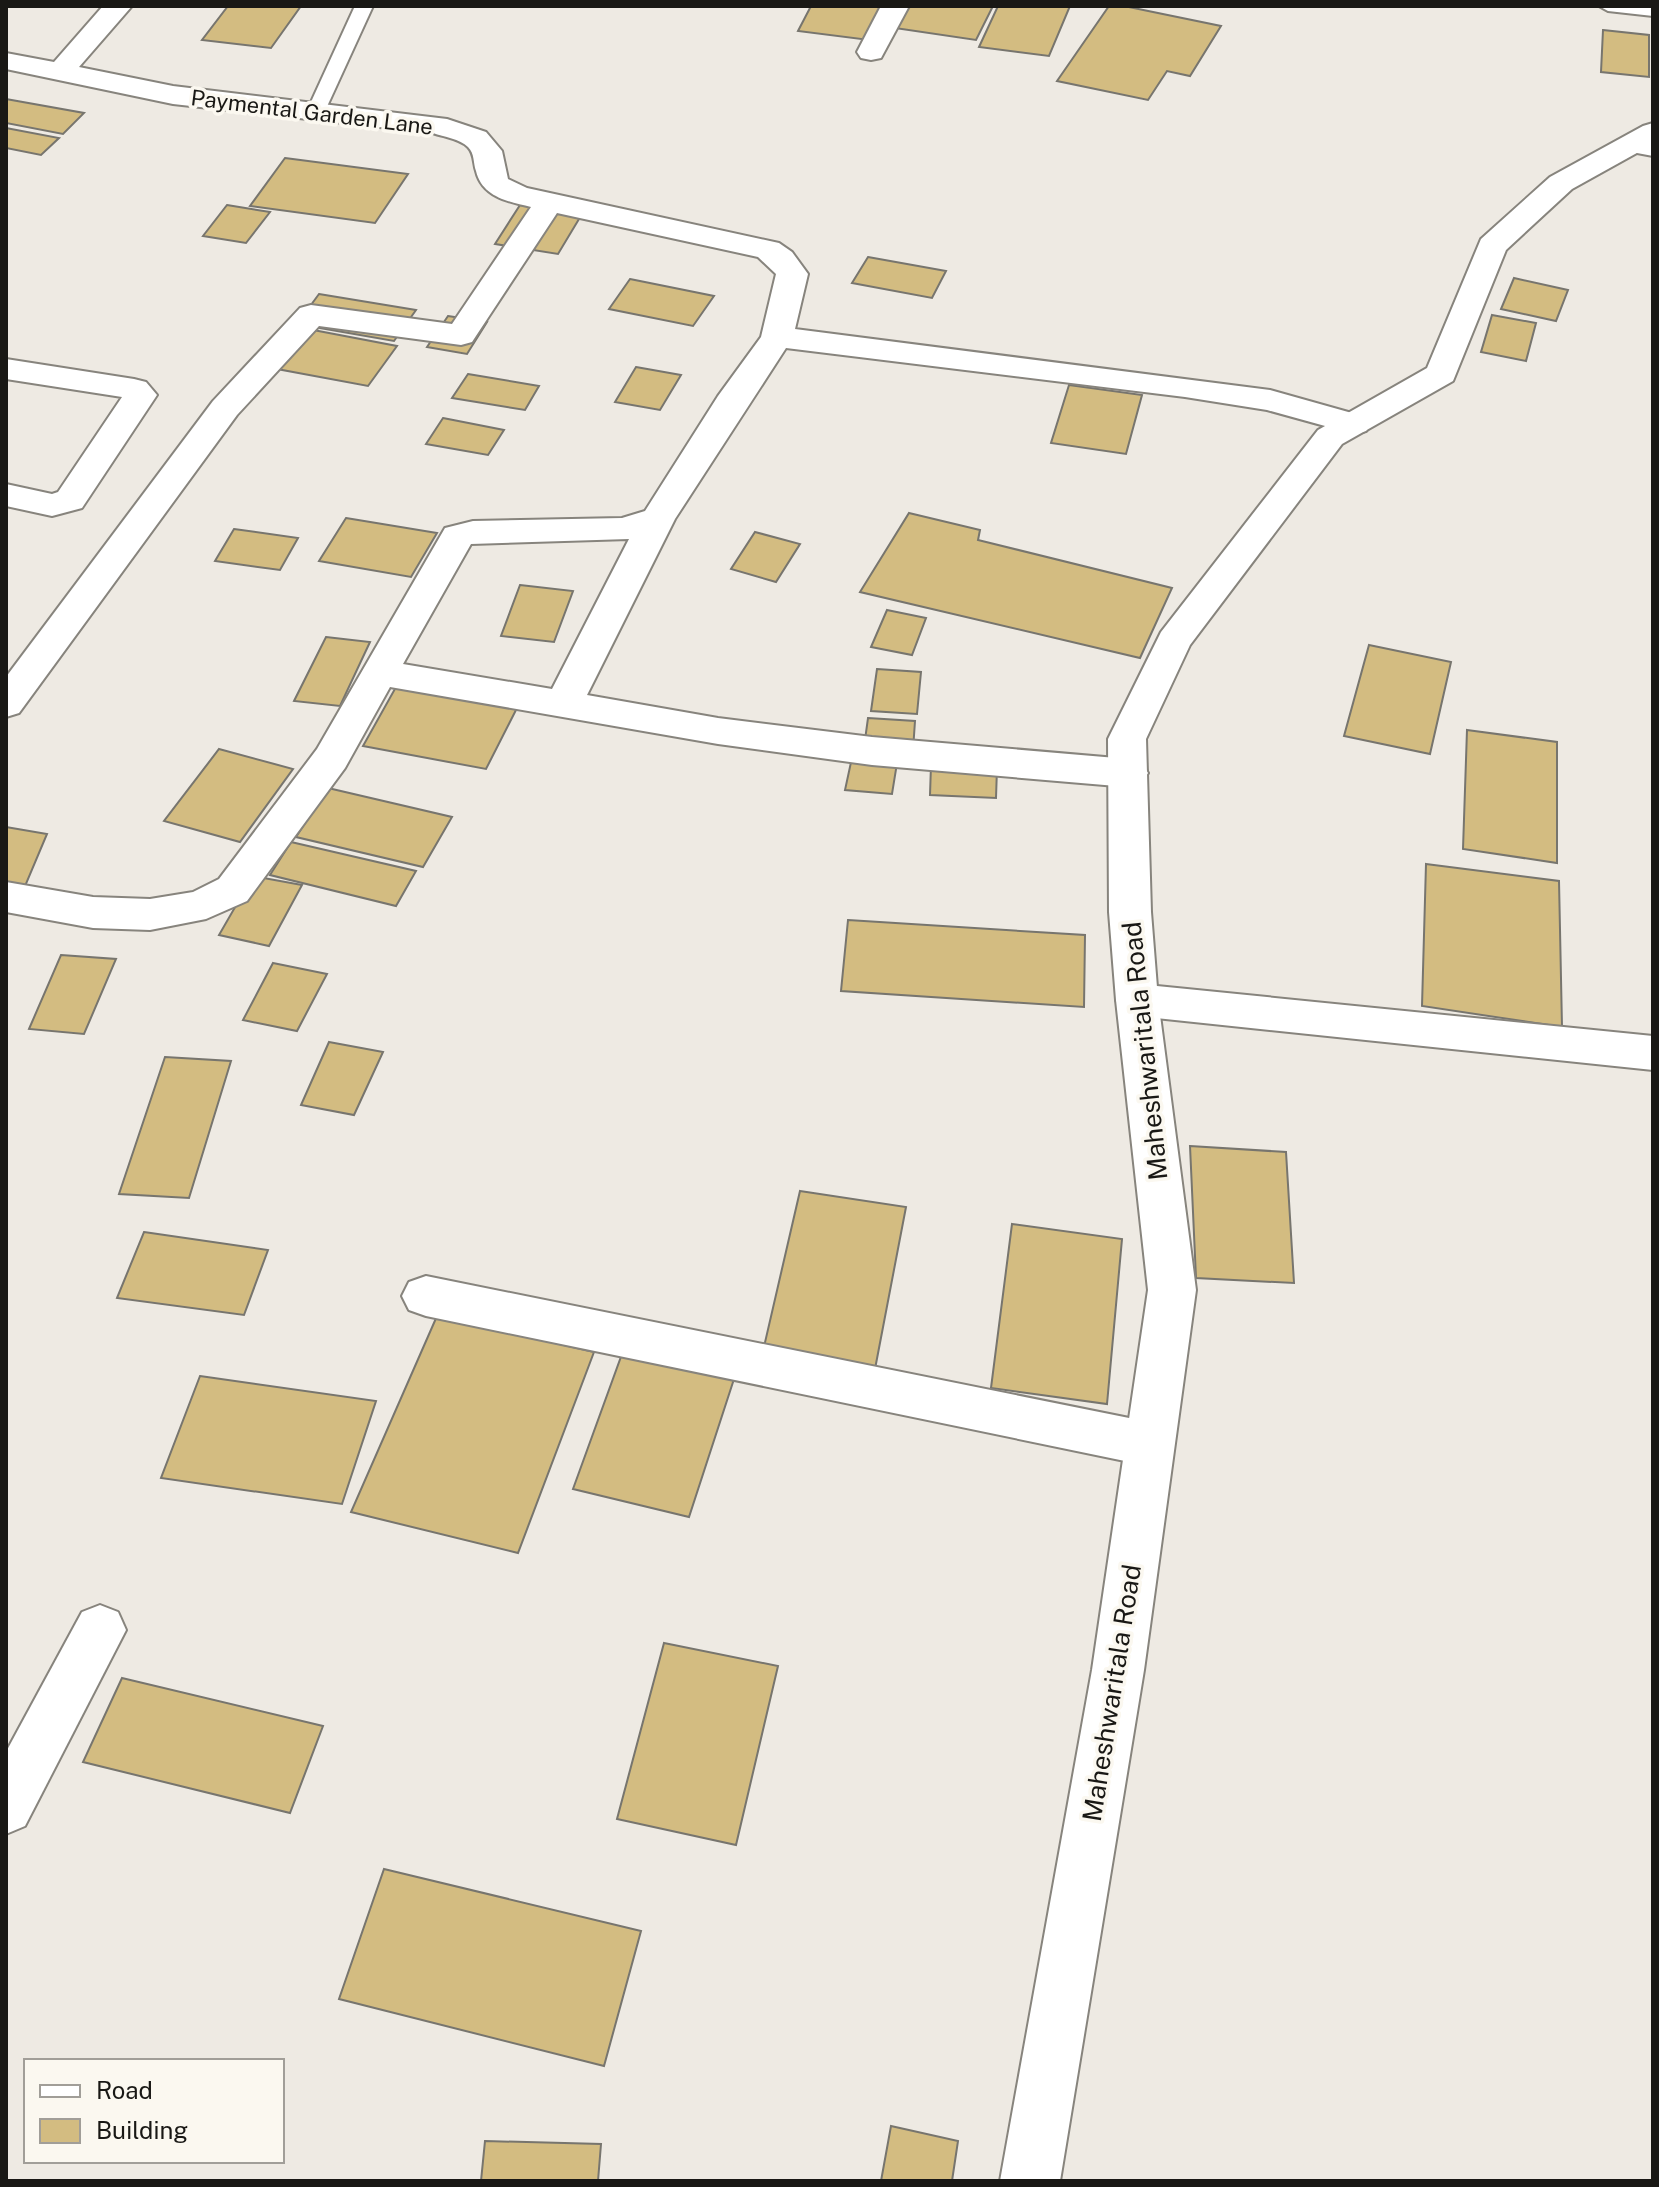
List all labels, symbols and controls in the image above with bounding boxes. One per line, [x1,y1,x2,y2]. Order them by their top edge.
street label: Paymental Garden Lane [189,84,435,140]
street label: Maheshwaritala Road [1115,920,1174,1182]
street label: Maheshwaritala Road [1076,1562,1147,1824]
legend [24,2059,284,2163]
text: Road [96,2076,153,2104]
text: Building [96,2116,188,2144]

